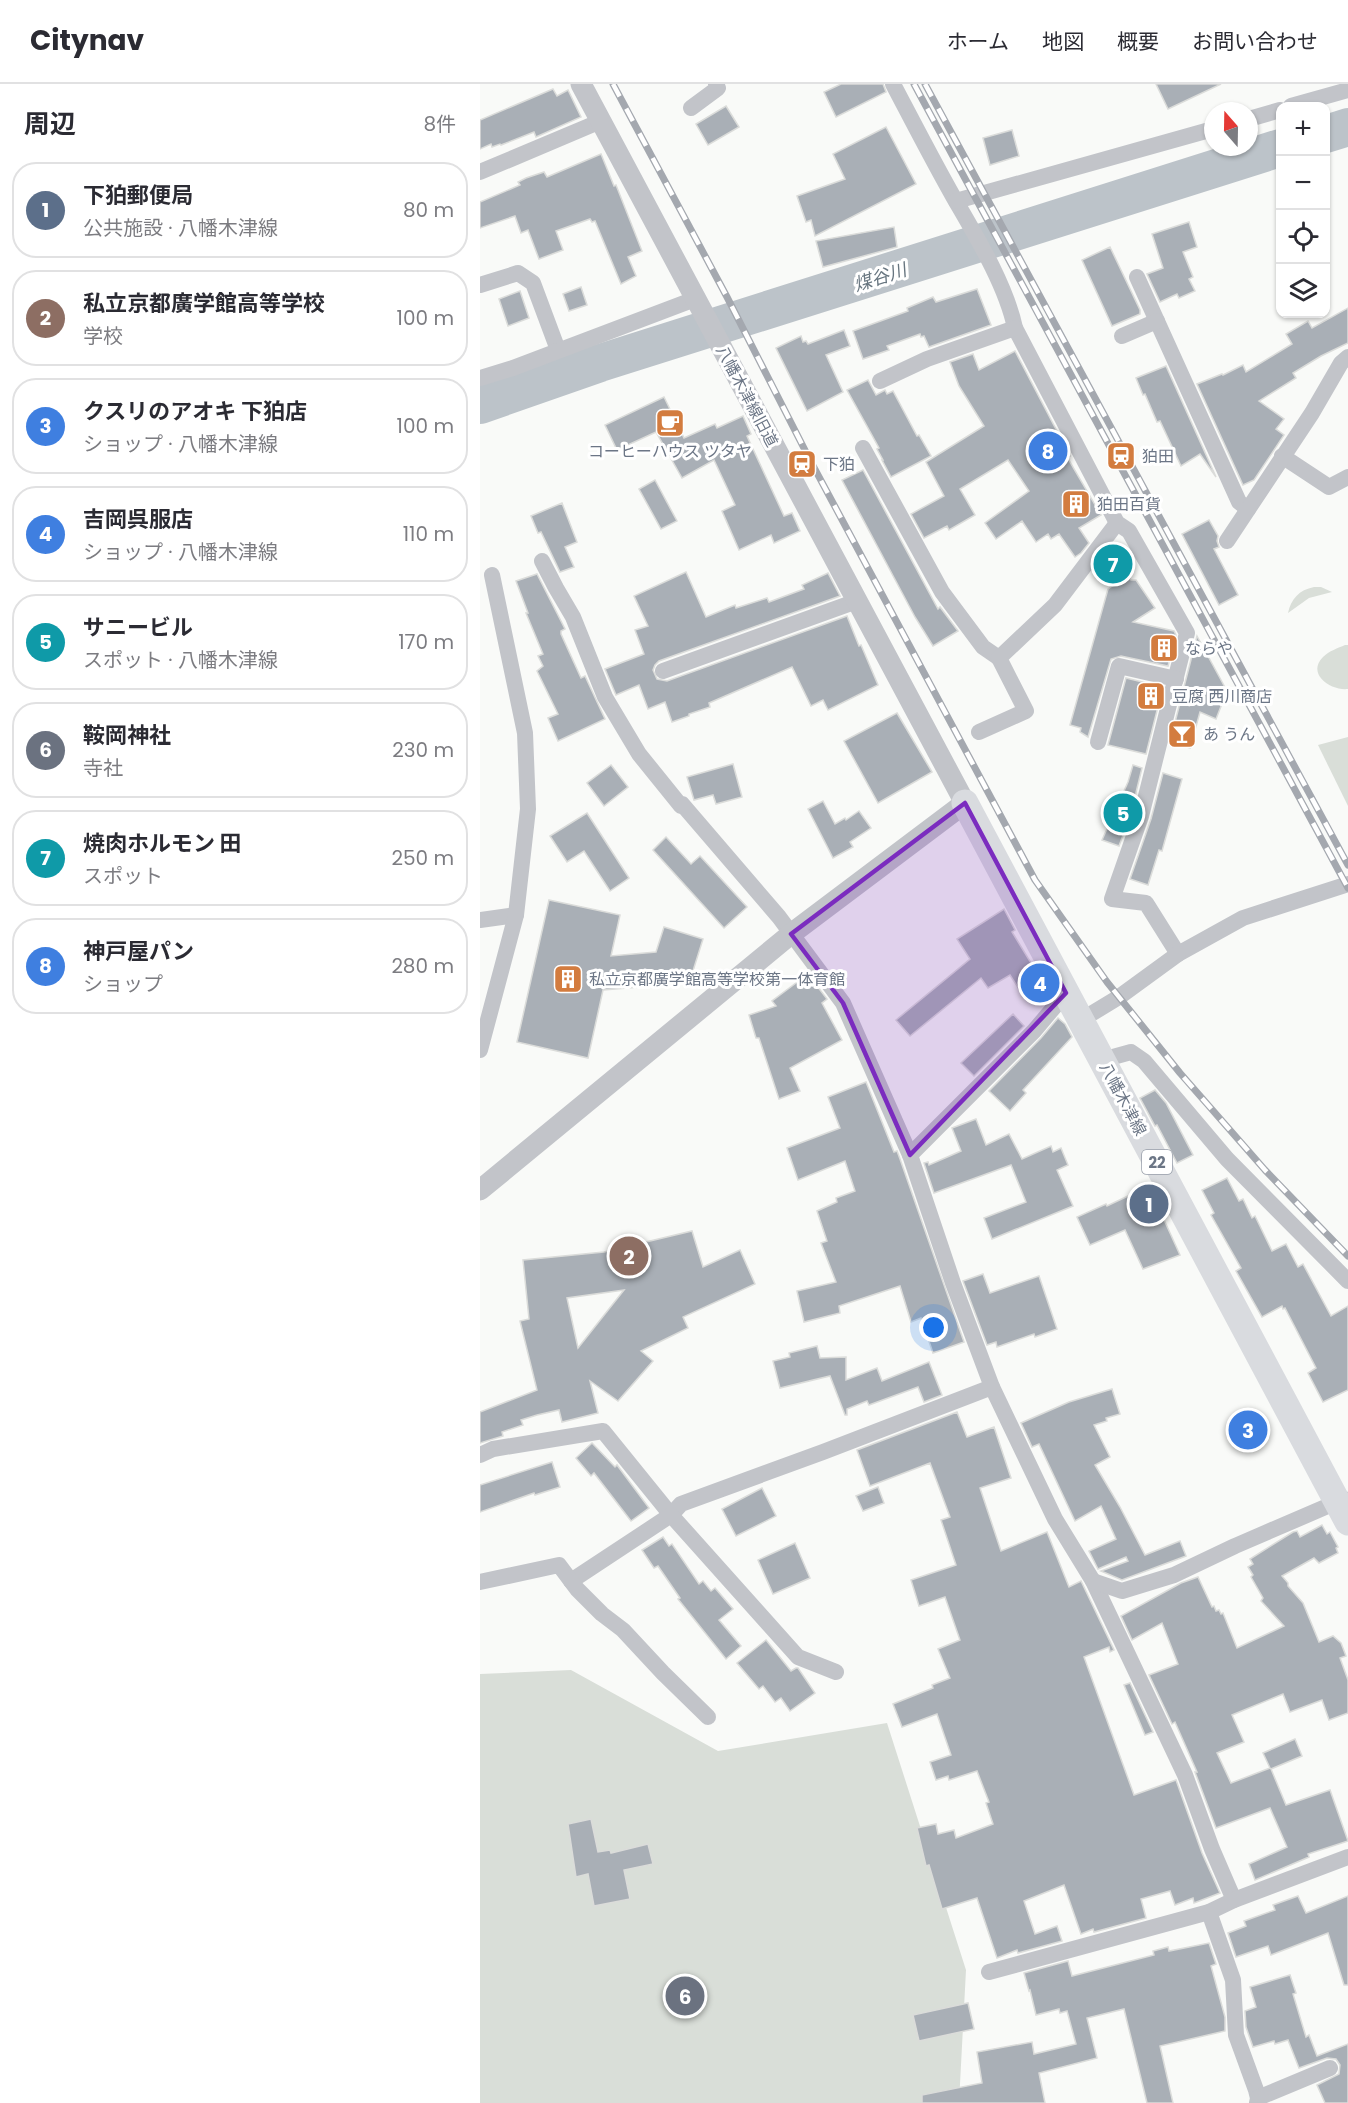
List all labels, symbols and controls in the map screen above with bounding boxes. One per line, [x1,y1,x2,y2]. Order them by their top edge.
text: Citynav [30,21,144,60]
text: ホーム [947,27,1009,56]
text: 地図 [1042,27,1084,56]
text: 概要 [1117,27,1159,56]
text: お問い合わせ [1192,27,1318,56]
north arrow [1204,102,1258,156]
map controls [1276,102,1330,318]
button: + [1276,102,1330,156]
text: 周辺 [24,106,76,142]
text: 8件 [423,110,456,138]
button: − [1276,156,1330,210]
text: 下狛郵便局 [83,180,193,211]
text: 1 [42,196,49,224]
text: 80 m [403,196,454,224]
button: locate [1276,210,1330,264]
text: 公共施設 · 八幡木津線 [83,214,278,242]
water label: 煤谷川 [850,256,911,297]
button: layers [1276,264,1330,318]
text: 私立京都廣学館高等学校 [83,288,325,319]
text: 2 [40,304,51,332]
text: 100 m [397,304,454,332]
text: 学校 [83,322,123,350]
street label: 八幡木津線旧道 [711,341,783,451]
text: クスリのアオキ 下狛店 [83,396,307,427]
cafe icon: コーヒーハウス ツタヤ [654,407,686,439]
text: 3 [39,412,52,440]
text: 100 m [397,412,454,440]
pin: 8 [1028,428,1068,473]
text: ショップ · 八幡木津線 [83,430,278,458]
place label: コーヒーハウス ツタヤ [588,440,752,463]
station icon: 狛田 [1105,440,1137,472]
place label: 狛田 [1142,445,1174,468]
station icon: 下狛 [786,448,818,480]
place label: 下狛 [823,453,855,476]
building icon: 狛田百貨 [1060,488,1092,520]
place label: 狛田百貨 [1097,493,1161,516]
text: 吉岡呉服店 [83,504,193,535]
text: 4 [39,520,52,548]
text: 110 m [403,520,454,548]
text: ショップ · 八幡木津線 [83,538,278,566]
pin: 7 [1094,542,1132,586]
text: サニービル [83,612,193,643]
text: 5 [39,628,52,656]
text: 170 m [398,628,454,656]
building icon: ならや [1148,632,1180,664]
place label: ならや [1185,637,1233,660]
text: スポット · 八幡木津線 [83,646,278,674]
building icon: 豆腐 西川商店 [1135,680,1167,712]
place label: 豆腐 西川商店 [1172,685,1272,708]
bar icon: あ うん [1166,718,1198,750]
text: 鞍岡神社 [83,720,171,751]
place label: あ うん [1203,723,1255,746]
text: 6 [39,736,52,764]
text: 230 m [392,736,454,764]
text: 寺社 [83,754,123,782]
pin: 5 [1104,790,1142,836]
text: 焼肉ホルモン 田 [83,828,242,859]
text: 7 [40,844,51,872]
text: 250 m [391,844,454,872]
text: スポット [83,862,163,890]
text: 神戸屋パン [83,936,194,967]
text: 8 [39,952,52,980]
text: 280 m [391,952,454,980]
pin: 4 [1020,960,1060,1006]
building icon: 私立京都廣学館高等学校第一体育館 [552,963,584,995]
place label: 私立京都廣学館高等学校第一体育館 [589,968,845,991]
text: ショップ [83,970,163,998]
street label: 八幡木津線 [1094,1058,1152,1140]
road number: 22 [1142,1150,1172,1174]
pin: 1 [1130,1182,1168,1226]
pin: 2 [610,1234,648,1278]
your location [919,1313,948,1342]
pin: 3 [1228,1408,1268,1452]
pin: 6 [666,1974,704,2018]

